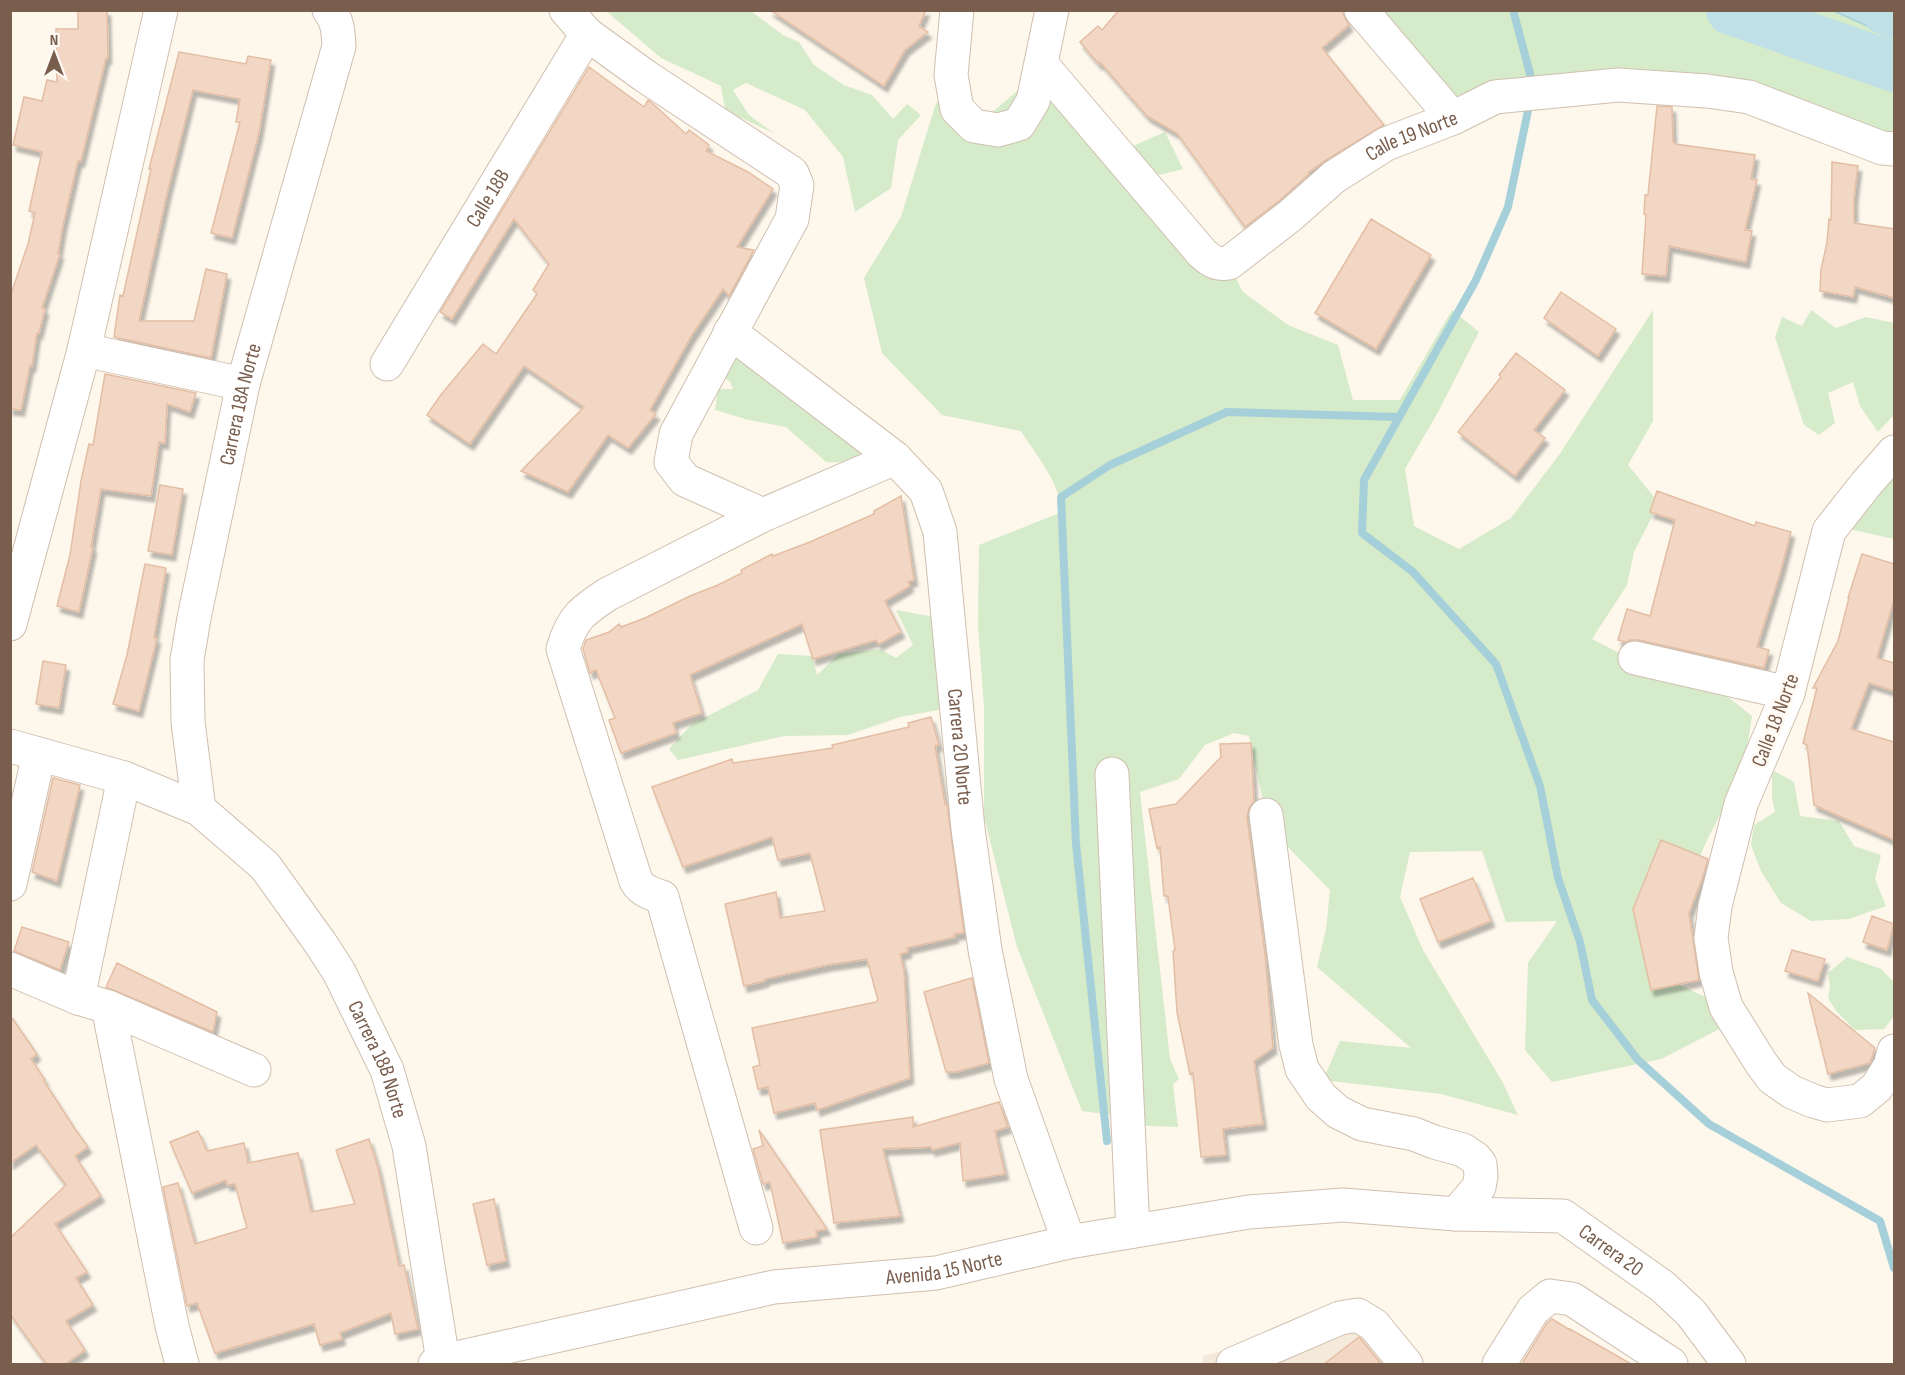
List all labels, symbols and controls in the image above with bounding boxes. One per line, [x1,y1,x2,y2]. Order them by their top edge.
north arrow [24,24,84,84]
text: N [50,31,58,50]
street label: Calle 19 Norte [1361,105,1461,167]
street label: Calle 18B [461,165,515,232]
street label: Carrera 18A Norte [214,340,267,468]
street label: Calle 18 Norte [1746,670,1805,770]
street label: Carrera 20 Norte [942,687,978,806]
street label: Carrera 18B Norte [342,997,412,1121]
street label: Carrera 20 [1574,1219,1648,1282]
street label: Avenida 15 Norte [884,1246,1005,1290]

